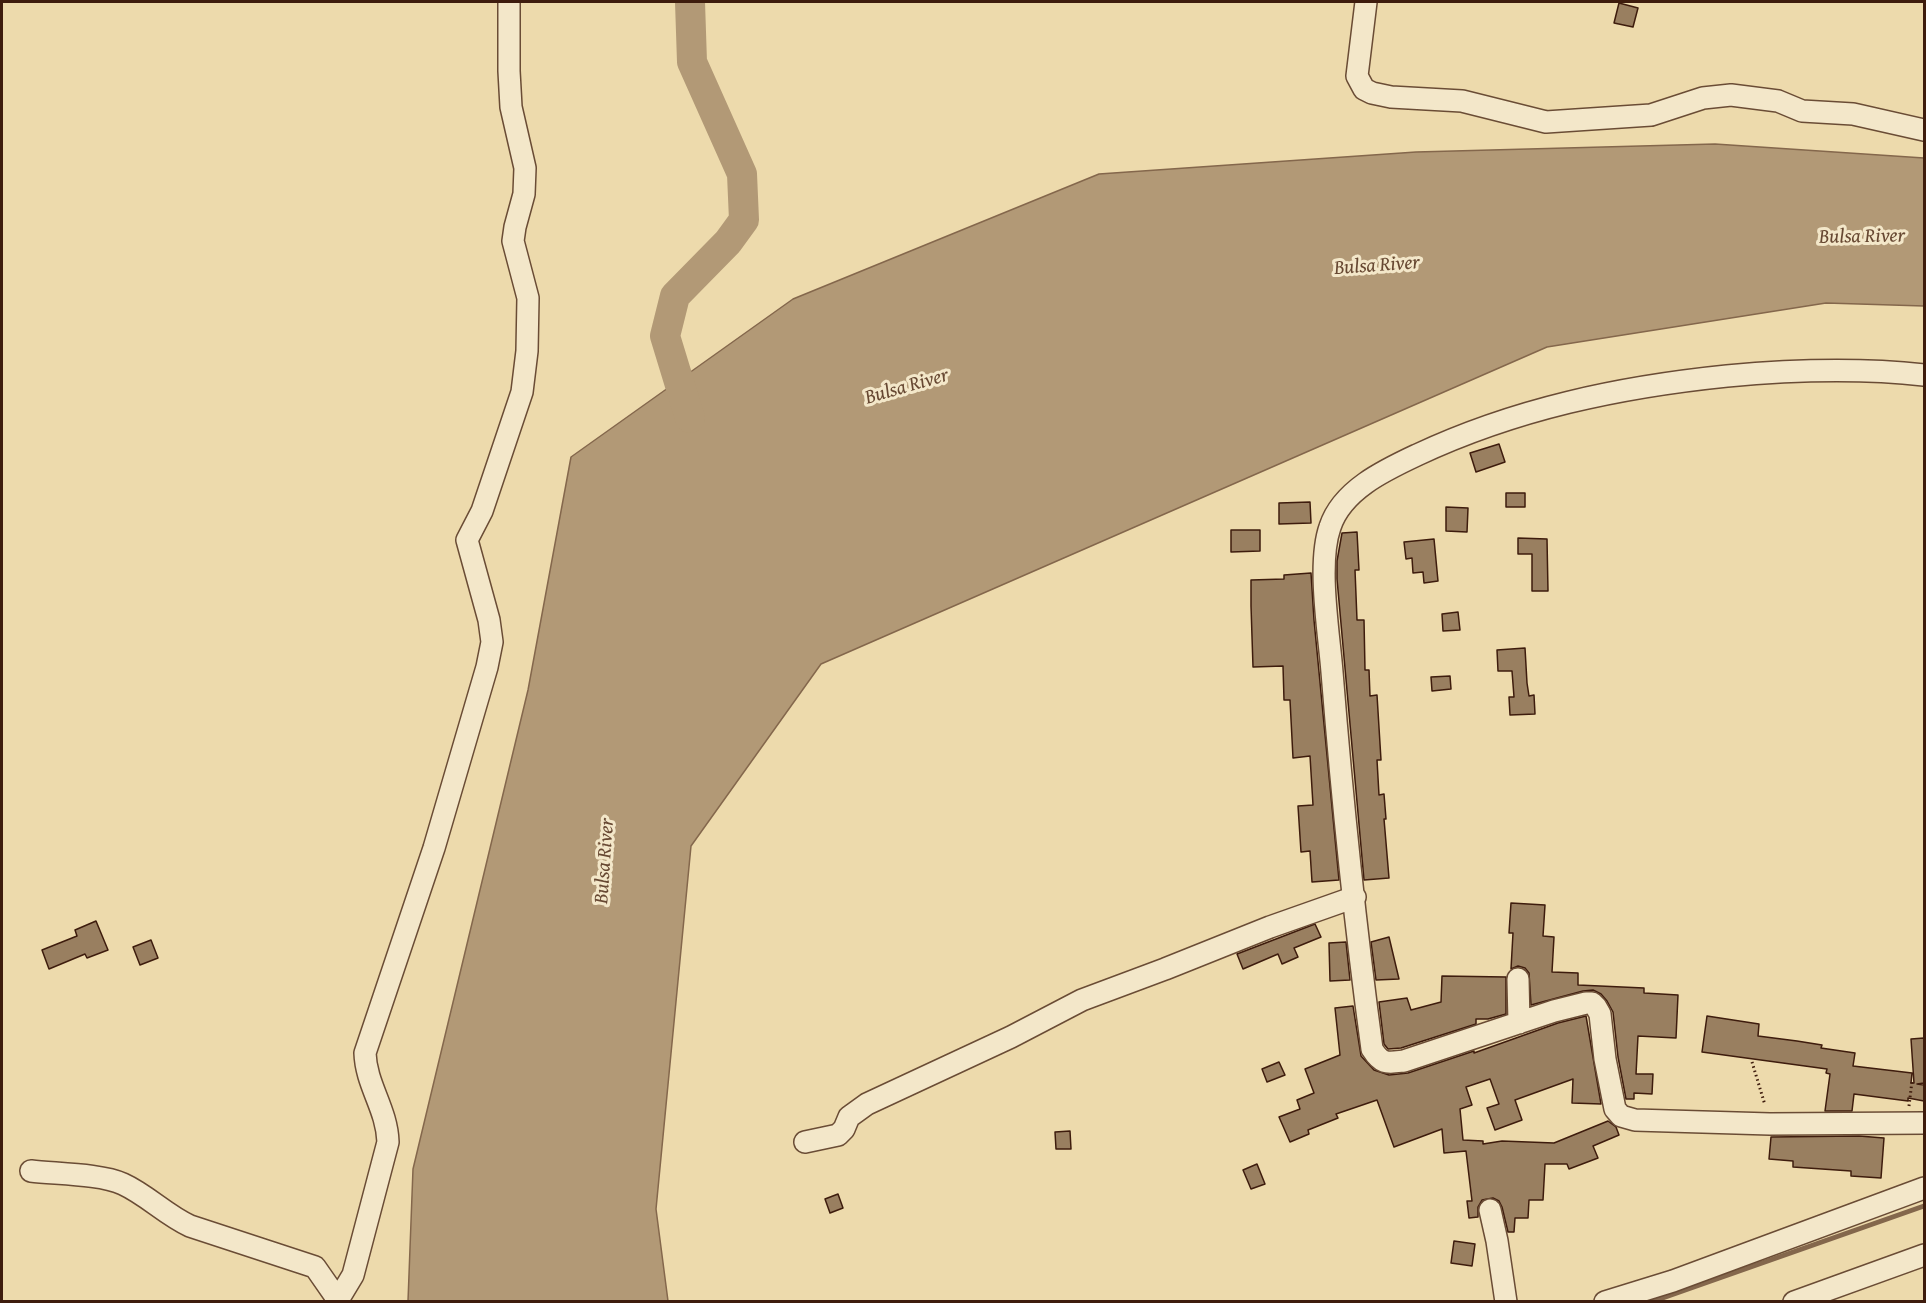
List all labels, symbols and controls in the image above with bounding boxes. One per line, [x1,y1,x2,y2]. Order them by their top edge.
water label: Bulsa River [1819,224,1905,250]
water label: Bulsa River [1333,251,1421,281]
water label: Bulsa River [862,364,952,410]
water label: Bulsa River [590,817,620,905]

